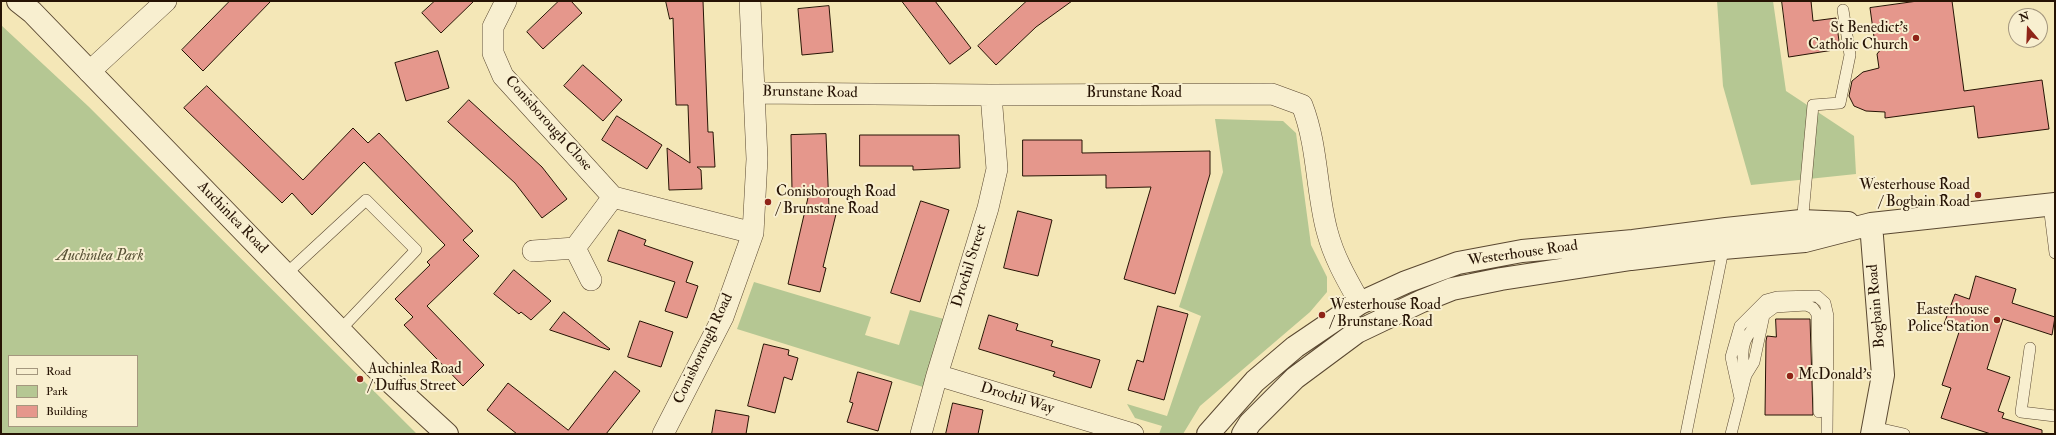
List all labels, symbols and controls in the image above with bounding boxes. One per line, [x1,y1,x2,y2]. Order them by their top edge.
north arrow [2008,8,2048,48]
text: N [2017,9,2031,25]
place label: St Benedict's Catholic Church [1808,20,1908,55]
marker: St Benedict's Catholic Church [1911,33,1921,43]
street label: Conisborough Close [501,73,595,175]
street label: Brunstane Road [762,83,858,103]
street label: Brunstane Road [1086,85,1182,103]
place label: Westerhouse Road / Bogbain Road [1859,177,1970,212]
street label: Auchinlea Road [193,178,271,258]
place label: Conisborough Road / Brunstane Road [776,184,896,219]
marker: Westerhouse Road / Bogbain Road [1973,190,1983,200]
marker: Conisborough Road / Brunstane Road [763,197,773,207]
street label: Drochil Street [949,222,991,310]
street label: Westerhouse Road [1467,237,1579,271]
park label: Auchinlea Park [56,248,144,266]
street label: Bogbain Road [1864,263,1890,349]
street label: Conisborough Road [670,291,738,407]
place label: Westerhouse Road / Brunstane Road [1330,297,1441,332]
place label: Easterhouse Police Station [1907,302,1989,337]
marker: Westerhouse Road / Brunstane Road [1317,310,1327,320]
marker: Easterhouse Police Station [1992,315,2002,325]
legend [8,355,138,427]
place label: Auchinlea Road / Duffus Street [368,361,462,396]
text: Road [46,364,71,379]
place label: McDonald's [1798,367,1871,385]
marker: McDonald's [1785,371,1795,381]
marker: Auchinlea Road / Duffus Street [355,374,365,384]
street label: Drochil Way [978,379,1056,419]
text: Park [46,384,68,399]
text: Building [46,404,87,419]

